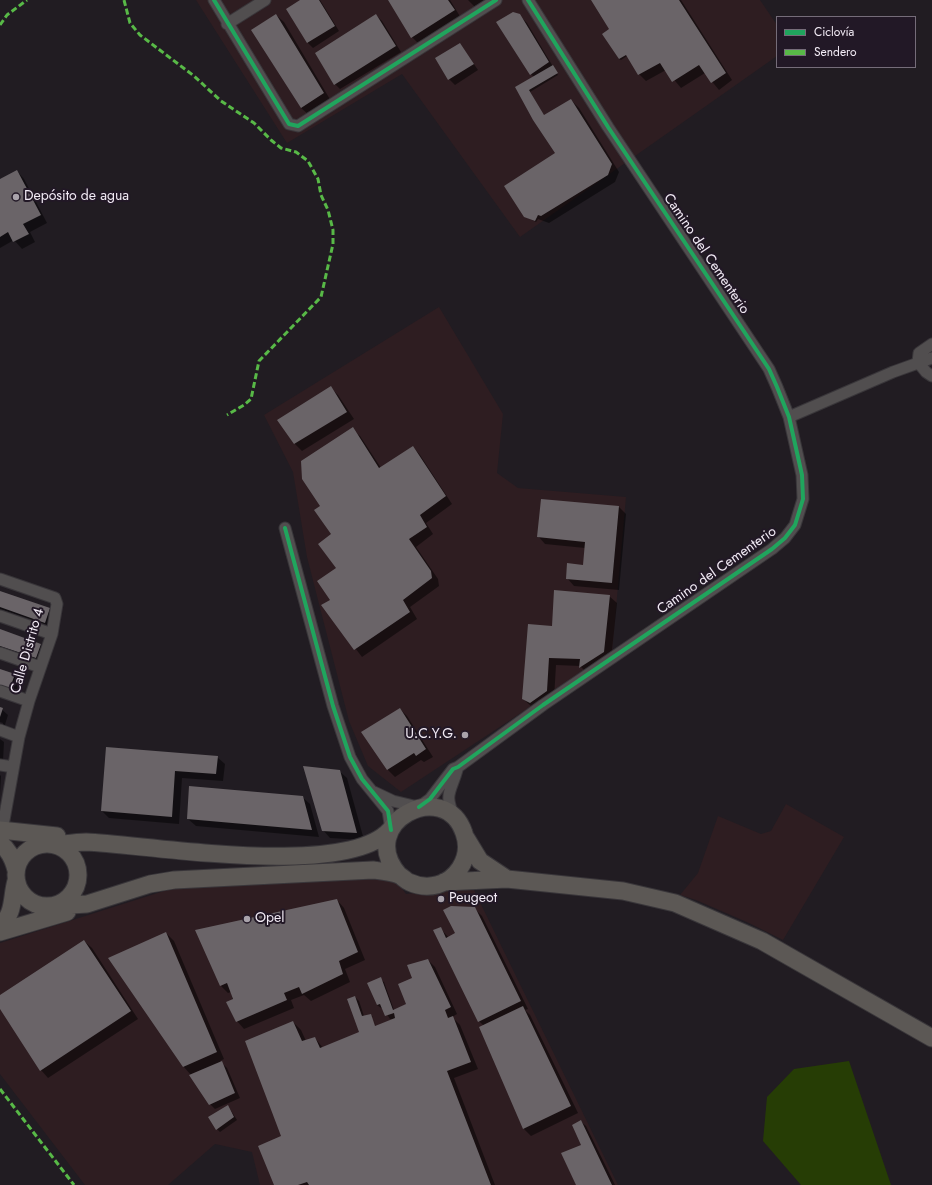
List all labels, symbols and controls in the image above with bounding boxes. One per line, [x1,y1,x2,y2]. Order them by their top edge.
legend [776,16,916,68]
text: Ciclovía [814,23,854,41]
text: Sendero [814,43,857,61]
place label: Depósito de agua [24,189,129,205]
street label: Camino del Cementerio [659,191,753,317]
marker: Depósito de agua [11,192,21,202]
street label: Camino del Cementerio [654,524,780,618]
street label: Calle Distrito 4 [8,606,48,696]
place label: U.C.Y.G. [405,727,457,743]
marker: U.C.Y.G. [460,730,470,740]
place label: Peugeot [449,891,497,907]
marker: Peugeot [436,894,446,904]
place label: Opel [255,911,284,927]
marker: Opel [242,914,252,924]

